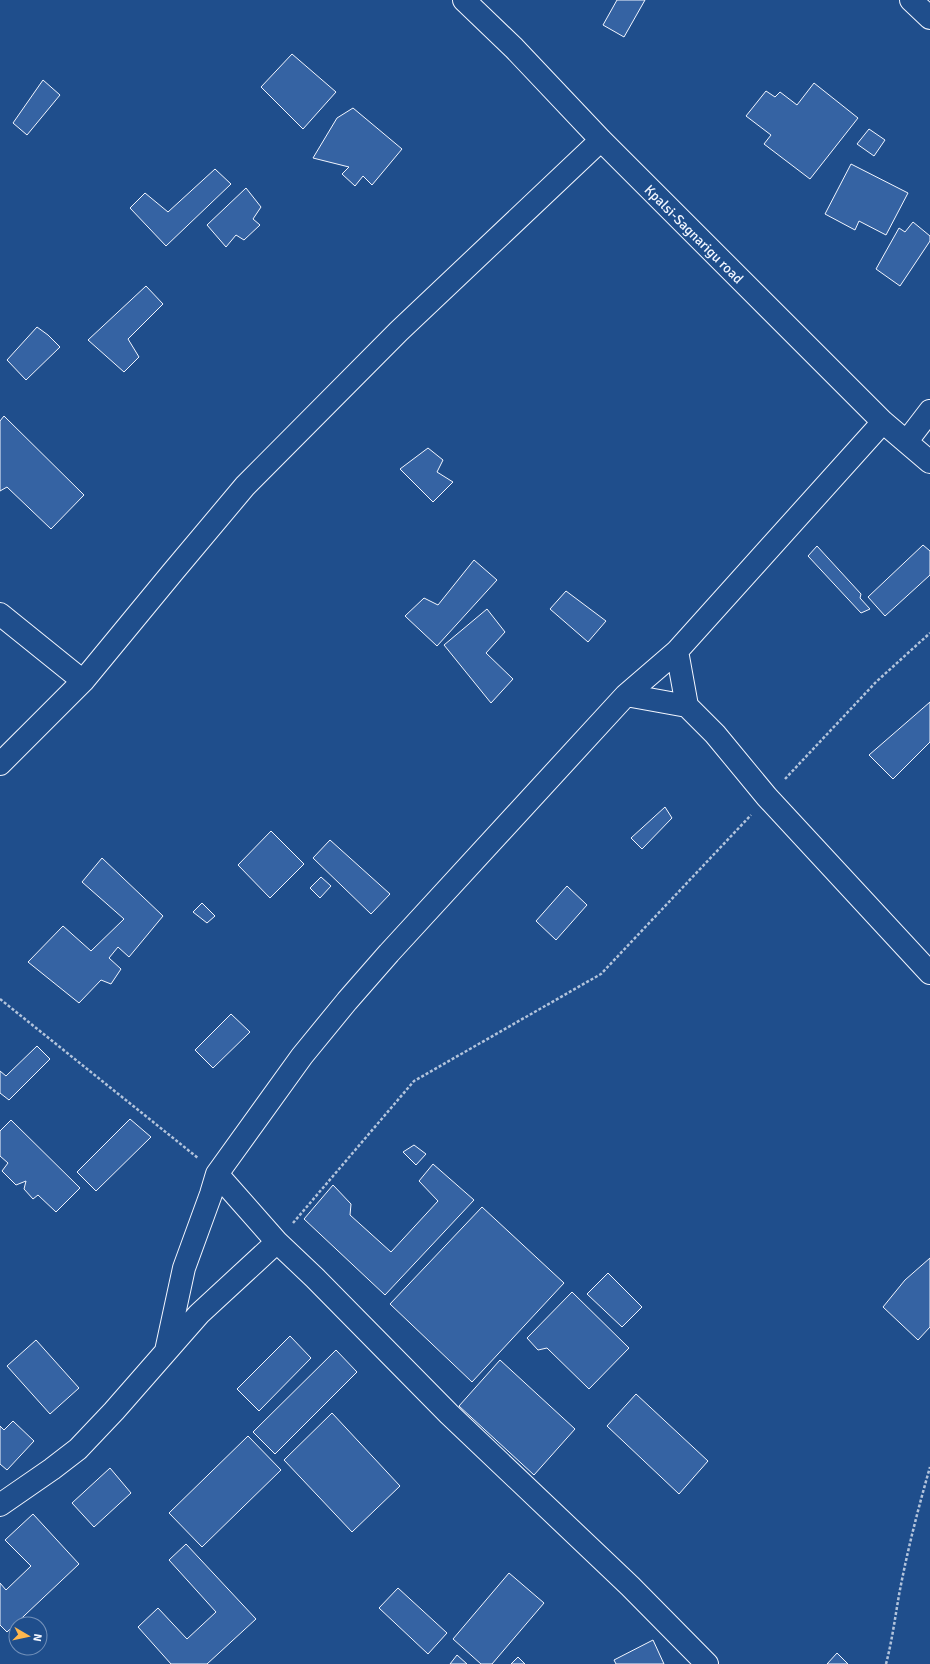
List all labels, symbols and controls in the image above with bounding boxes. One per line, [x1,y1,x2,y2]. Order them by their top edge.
street label: Kpalsi-Sagnarigu road [641,181,747,287]
north arrow [8,1616,48,1656]
text: N [30,1633,44,1642]

